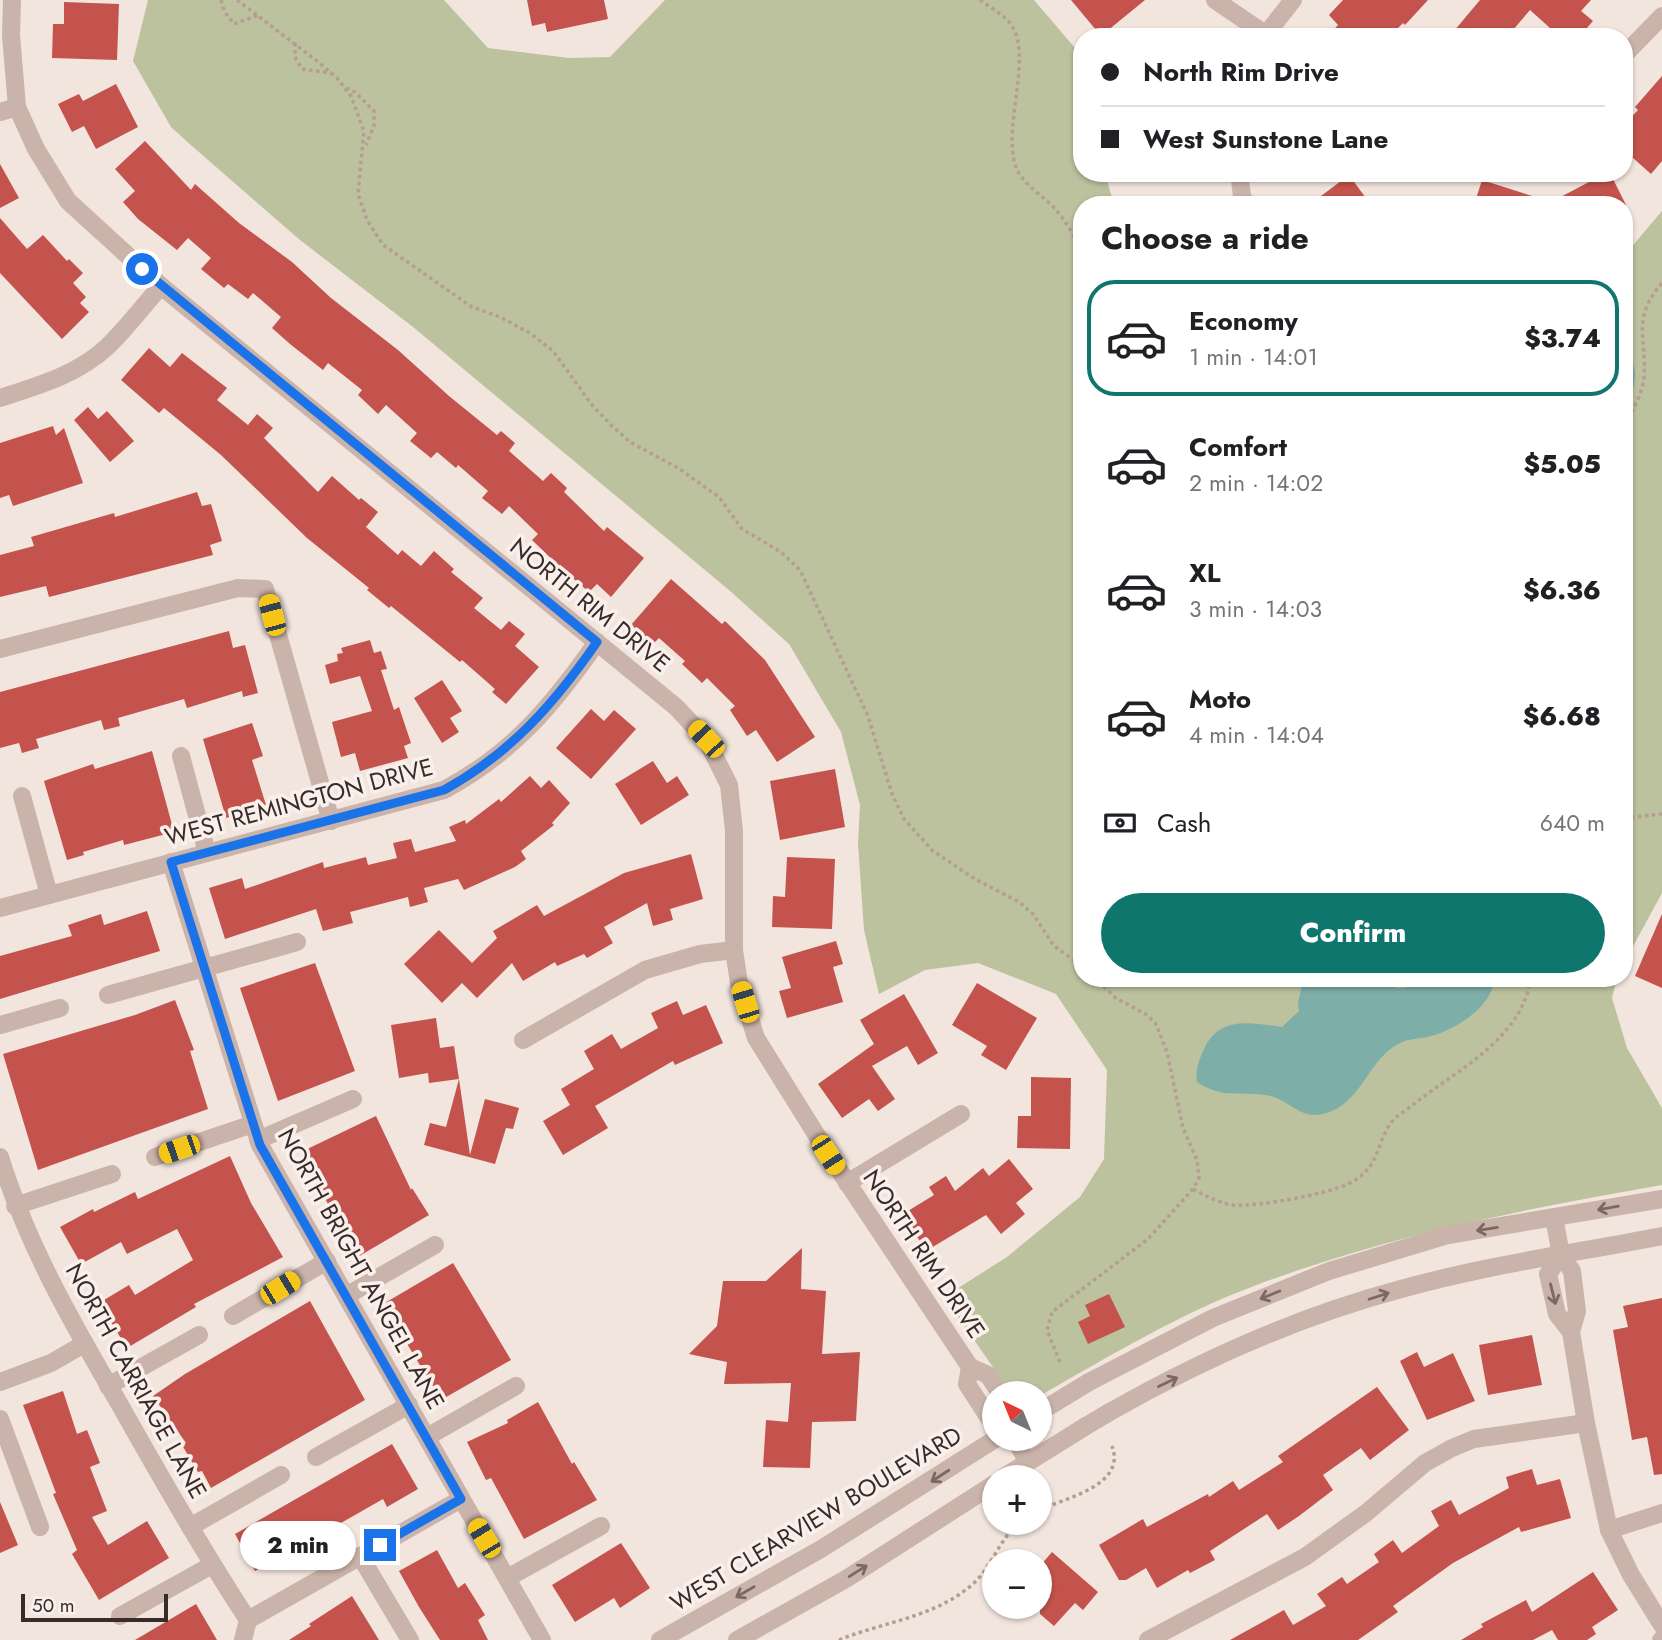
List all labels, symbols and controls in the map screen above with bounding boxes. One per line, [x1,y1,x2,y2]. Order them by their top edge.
text: North Rim Drive [1143,53,1339,91]
text: West Sunstone Lane [1143,120,1388,158]
text: Choose a ride [1101,215,1309,261]
route start [126,253,158,285]
text: Economy [1189,302,1298,340]
icon: car [1105,307,1168,370]
text: $3.74 [1524,319,1601,357]
text: 1 min · 14:01 [1189,340,1318,374]
text: Comfort [1189,428,1287,466]
icon: car [1105,433,1168,496]
text: $5.05 [1523,445,1601,483]
text: 2 min · 14:02 [1189,466,1323,500]
street label: NORTH RIM DRIVE [503,529,678,680]
text: XL [1189,554,1221,592]
icon: car [1105,559,1168,622]
text: $6.36 [1523,571,1601,609]
car [257,592,288,638]
text: 3 min · 14:03 [1189,592,1322,626]
text: Moto [1189,680,1251,718]
icon: car [1105,685,1168,748]
text: $6.68 [1523,697,1601,735]
car [684,716,729,762]
text: 4 min · 14:04 [1189,718,1324,752]
street label: WEST REMINGTON DRIVE [161,749,437,854]
icon: cash [1101,804,1139,842]
text: Cash [1157,804,1211,842]
text: 640 m [1540,806,1605,840]
button: Confirm [1101,893,1605,973]
car [729,979,762,1025]
street label: NORTH BRIGHT ANGEL LANE [269,1122,454,1416]
car [156,1132,203,1166]
car [808,1132,849,1178]
street label: NORTH RIM DRIVE [855,1162,994,1345]
one-way arrow [1597,1202,1620,1215]
one-way arrow [1476,1223,1499,1236]
street label: NORTH CARRIAGE LANE [57,1257,216,1505]
car [257,1268,304,1308]
one-way arrow [1547,1282,1560,1305]
one-way arrow [1259,1289,1281,1302]
one-way arrow [1367,1289,1389,1301]
one-way arrow [1157,1374,1178,1388]
north arrow [982,1381,1052,1451]
map controls [982,1381,1052,1619]
street label: WEST CLEARVIEW BOULEVARD [663,1417,968,1620]
button: + [982,1465,1052,1535]
one-way arrow [931,1469,950,1483]
car [465,1515,504,1561]
callout: 2 min [240,1520,356,1570]
text: 2 min [267,1528,329,1562]
route end [364,1529,396,1561]
button: − [982,1549,1052,1619]
one-way arrow [848,1564,868,1578]
one-way arrow [735,1585,755,1599]
scale bar [21,1591,168,1623]
text: 50 m [32,1592,75,1619]

